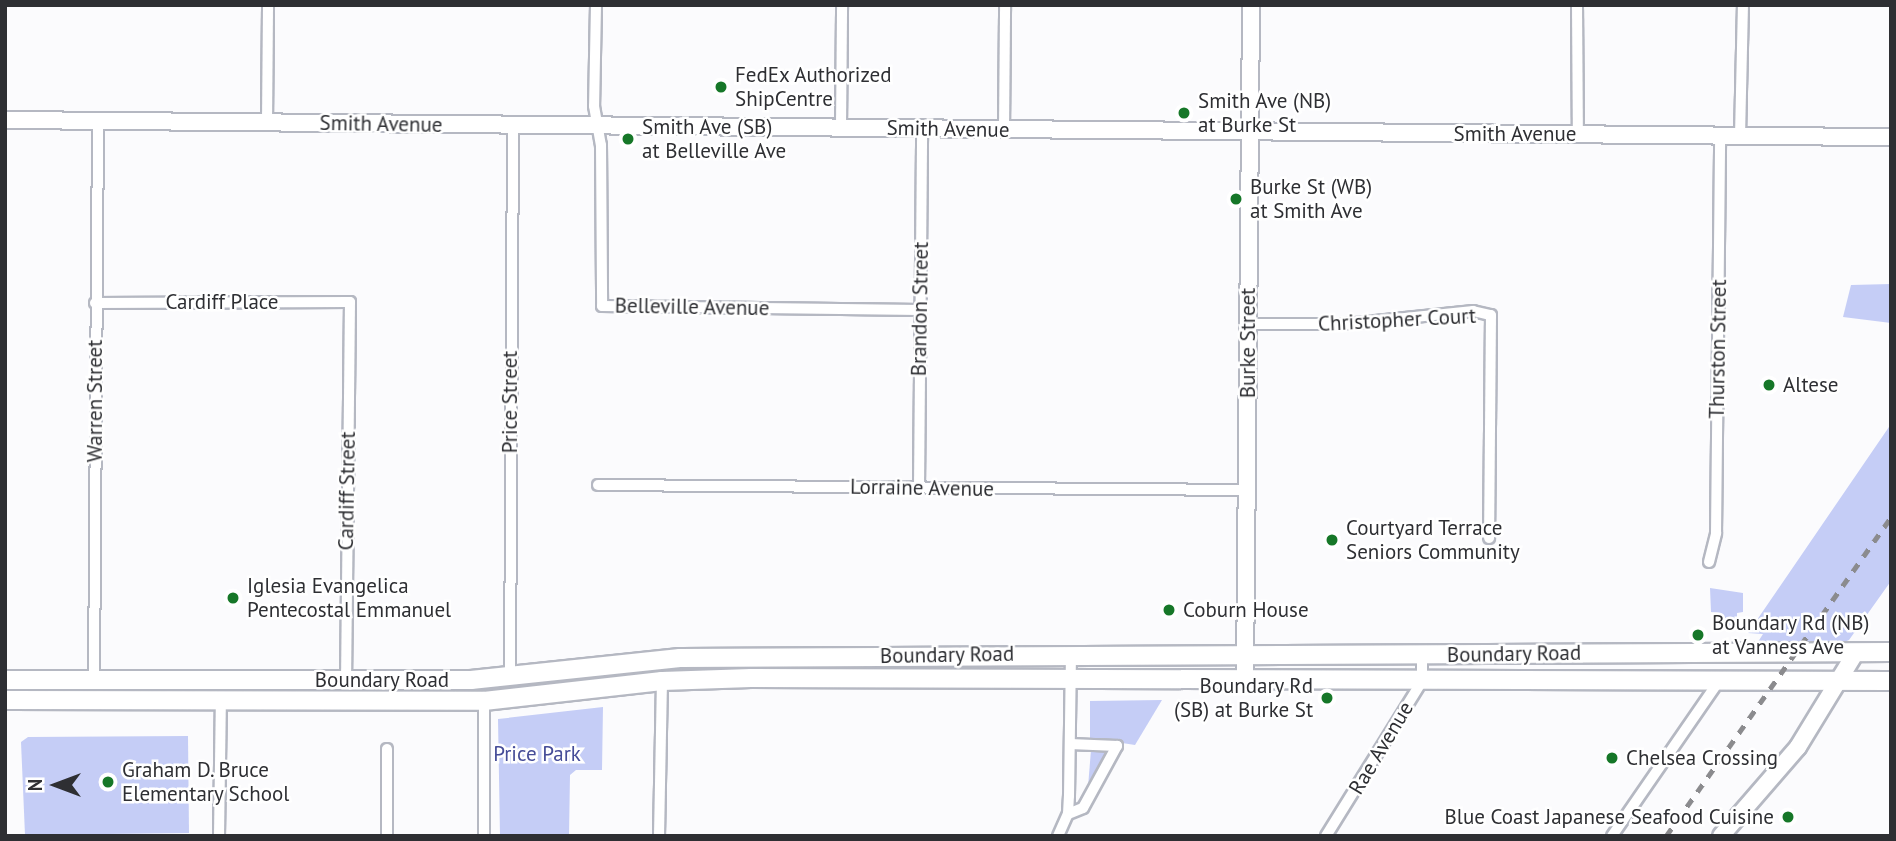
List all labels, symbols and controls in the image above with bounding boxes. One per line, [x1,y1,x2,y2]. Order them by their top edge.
place label: FedEx Authorized ShipCentre [735,62,893,112]
marker: FedEx Authorized ShipCentre [713,79,729,95]
place label: Smith Ave (NB) at Burke St [1198,88,1332,138]
marker: Smith Ave (NB) at Burke St [1176,105,1192,121]
street label: Smith Avenue [319,110,443,138]
place label: Smith Ave (SB) at Belleville Ave [642,114,787,164]
street label: Smith Avenue [886,115,1010,143]
street label: Smith Avenue [1453,121,1577,147]
marker: Smith Ave (SB) at Belleville Ave [620,131,636,147]
place label: Burke St (WB) at Smith Ave [1250,174,1372,224]
marker: Burke St (WB) at Smith Ave [1228,191,1244,207]
street label: Brandon Street [906,241,934,377]
street label: Thurston Street [1704,279,1732,419]
street label: Burke Street [1235,288,1261,398]
street label: Cardiff Place [165,289,279,315]
street label: Belleville Avenue [614,293,770,321]
street label: Christopher Court [1317,303,1477,337]
street label: Warren Street [82,340,108,462]
street label: Price Street [497,351,523,453]
place label: Altese [1783,372,1838,398]
marker: Altese [1761,377,1777,393]
street label: Cardiff Street [333,431,361,551]
street label: Lorraine Avenue [850,474,994,502]
place label: Courtyard Terrace Seniors Community [1346,515,1520,565]
marker: Courtyard Terrace Seniors Community [1324,532,1340,548]
place label: Iglesia Evangelica Pentecostal Emmanuel [247,573,451,623]
marker: Iglesia Evangelica Pentecostal Emmanuel [225,590,241,606]
place label: Coburn House [1183,597,1309,623]
marker: Coburn House [1161,602,1177,618]
place label: Boundary Rd (NB) at Vanness Ave [1712,610,1870,660]
marker: Boundary Rd (NB) at Vanness Ave [1690,627,1706,643]
street label: Boundary Road [1446,640,1582,668]
street label: Boundary Road [879,641,1015,669]
street label: Boundary Road [314,667,450,693]
place label: Boundary Rd (SB) at Burke St [1174,673,1313,723]
marker: Boundary Rd (SB) at Burke St [1319,690,1335,706]
street label: Rae Avenue [1343,697,1419,799]
park label: Price Park [493,741,581,767]
place label: Chelsea Crossing [1626,745,1778,771]
north arrow [21,750,91,820]
marker: Chelsea Crossing [1604,750,1620,766]
place label: Graham D. Bruce Elementary School [122,757,290,807]
marker: Graham D. Bruce Elementary School [100,774,116,790]
text: N [23,779,47,791]
place label: Blue Coast Japanese Seafood Cuisine [1445,804,1774,830]
marker: Blue Coast Japanese Seafood Cuisine [1780,809,1796,825]

